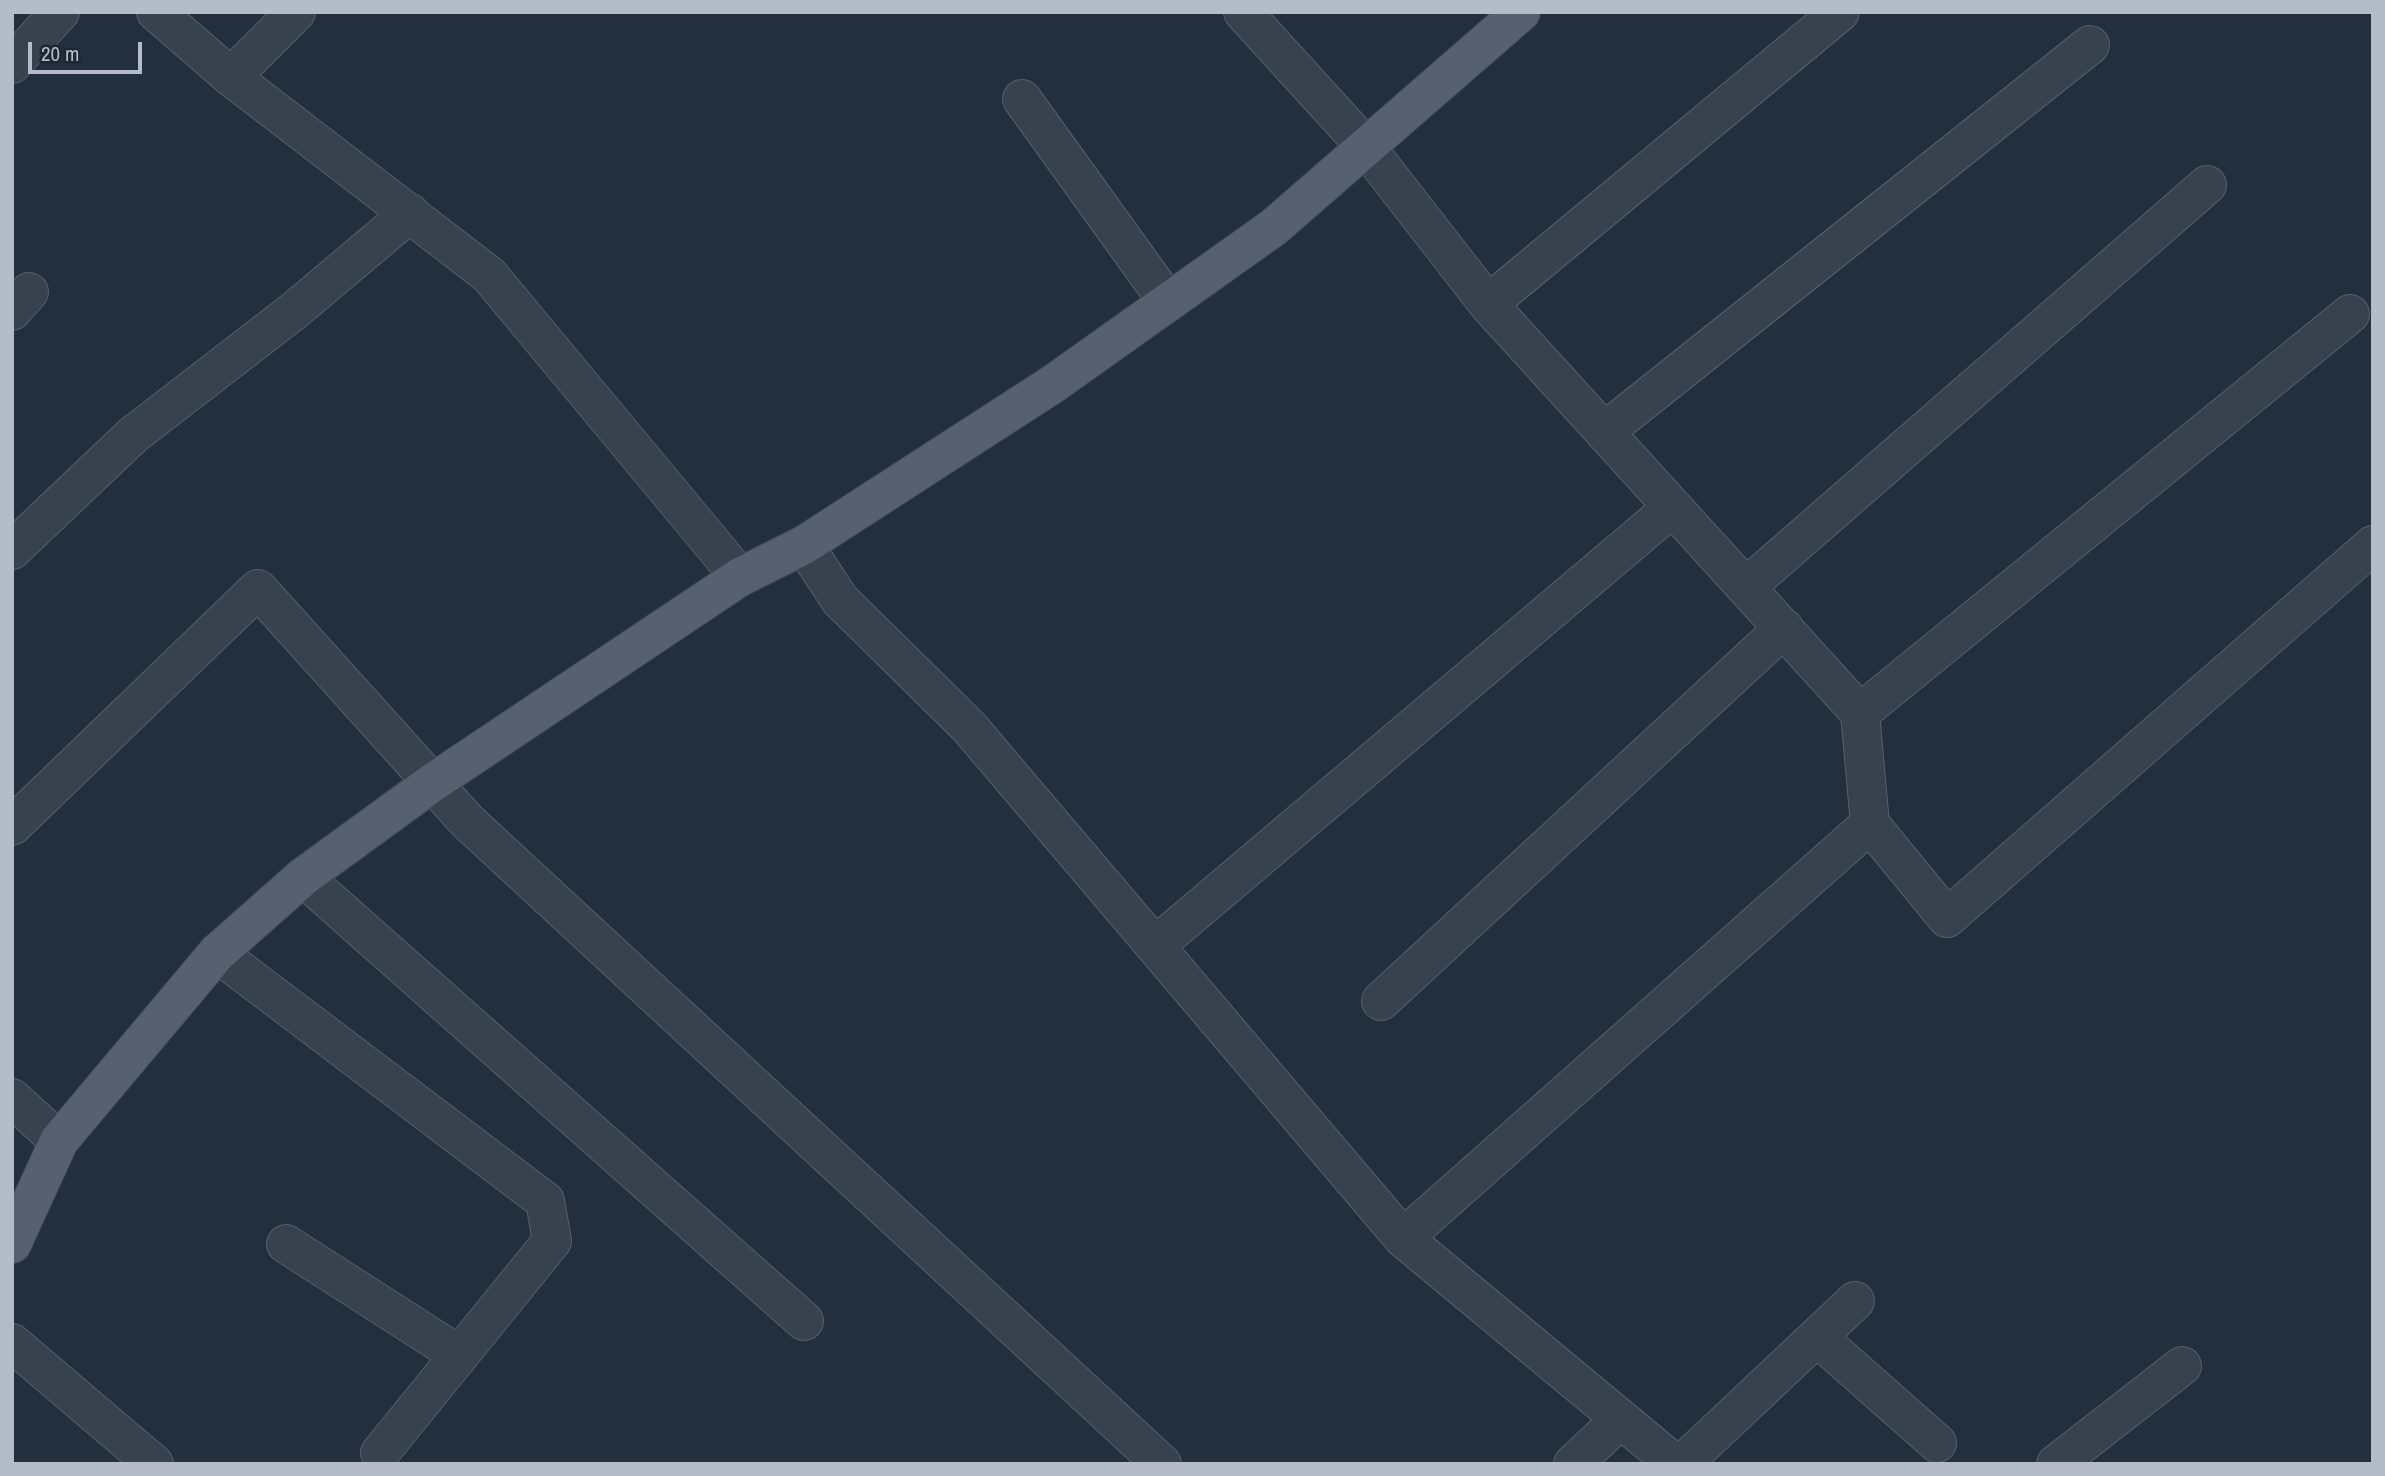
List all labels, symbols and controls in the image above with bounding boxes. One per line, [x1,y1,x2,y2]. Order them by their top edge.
scale bar [32,28,145,72]
text: 20 m [41,39,79,68]

